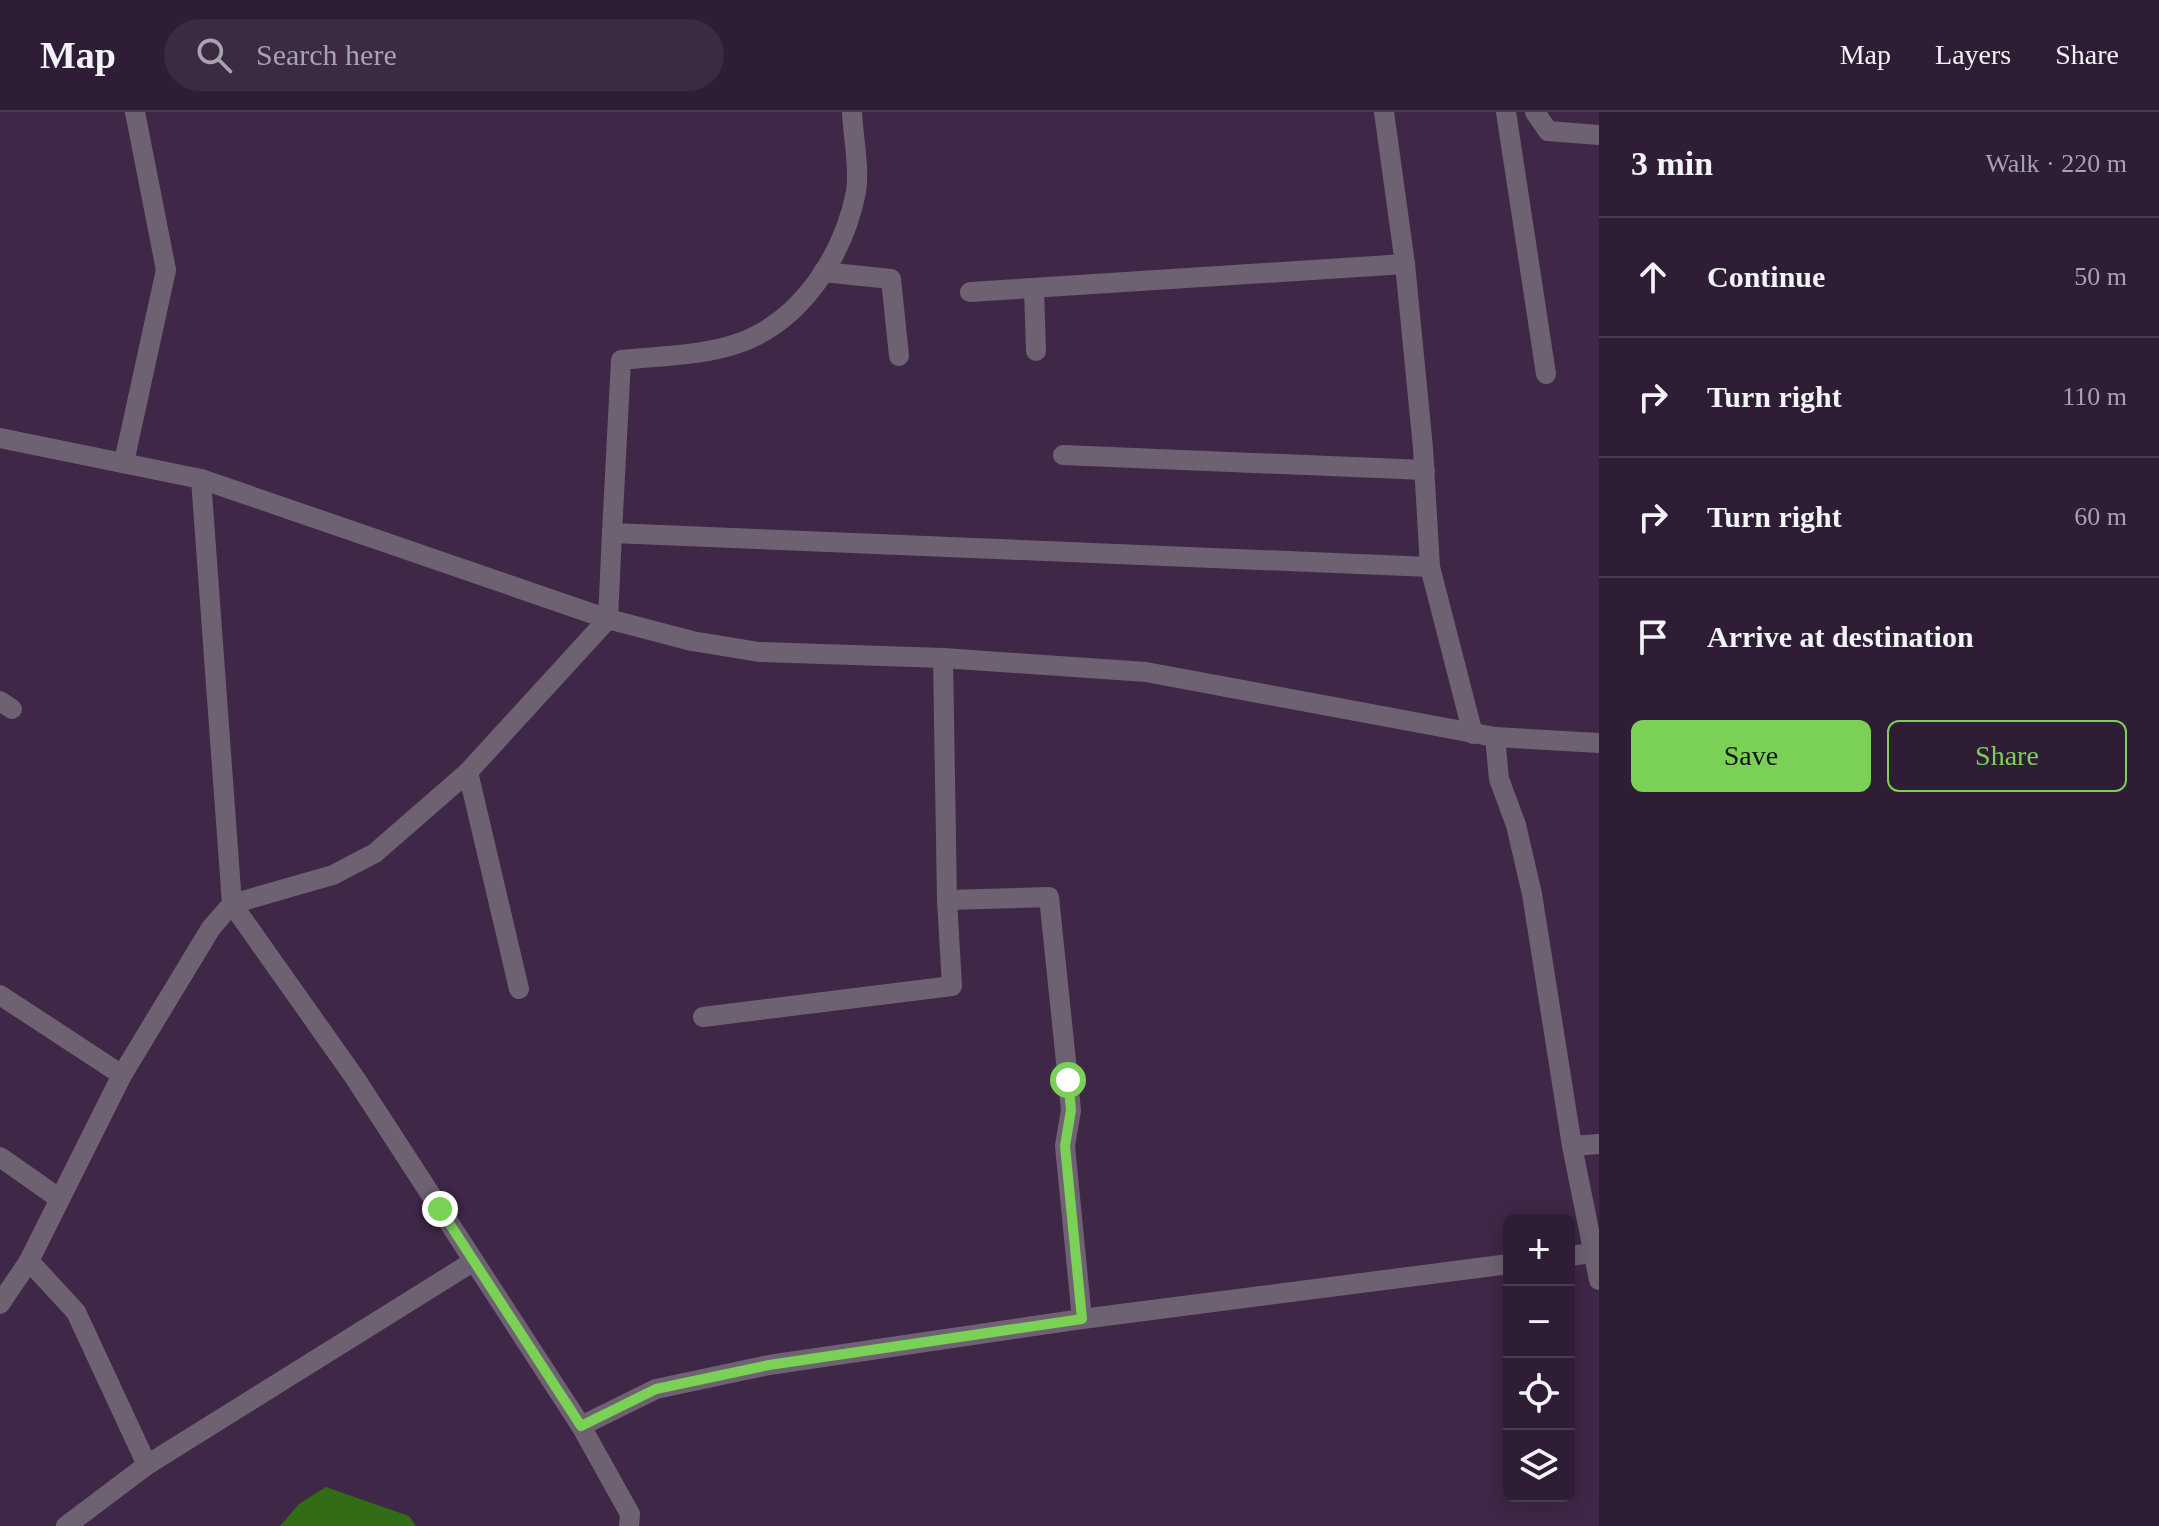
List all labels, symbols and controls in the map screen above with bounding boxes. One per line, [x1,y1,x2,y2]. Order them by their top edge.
search box [164,19,724,91]
icon: search [192,33,236,77]
text: Map [40,34,116,76]
text: Search here [256,38,397,71]
text: Map [1840,39,1891,70]
text: Layers [1935,39,2011,70]
text: Share [2055,39,2119,70]
text: 3 min [1631,145,1713,182]
text: Walk · 220 m [1985,149,2127,178]
icon: ahead [1631,255,1675,299]
text: Continue [1707,260,1825,293]
text: 50 m [2074,262,2127,291]
icon: right [1631,375,1675,419]
text: Turn right [1707,380,1842,413]
text: 110 m [2062,382,2127,411]
icon: right [1631,495,1675,539]
text: Turn right [1707,500,1842,533]
text: 60 m [2074,502,2127,531]
icon: arrive [1631,615,1675,659]
text: Arrive at destination [1707,620,1974,653]
button: Save [1631,720,1871,792]
button: Share [1887,720,2127,792]
route start [1050,1062,1086,1098]
route end [422,1191,458,1227]
map controls [1503,1214,1575,1502]
button: + [1503,1214,1575,1286]
button: − [1503,1286,1575,1358]
button: locate [1503,1358,1575,1430]
button: layers [1503,1430,1575,1502]

